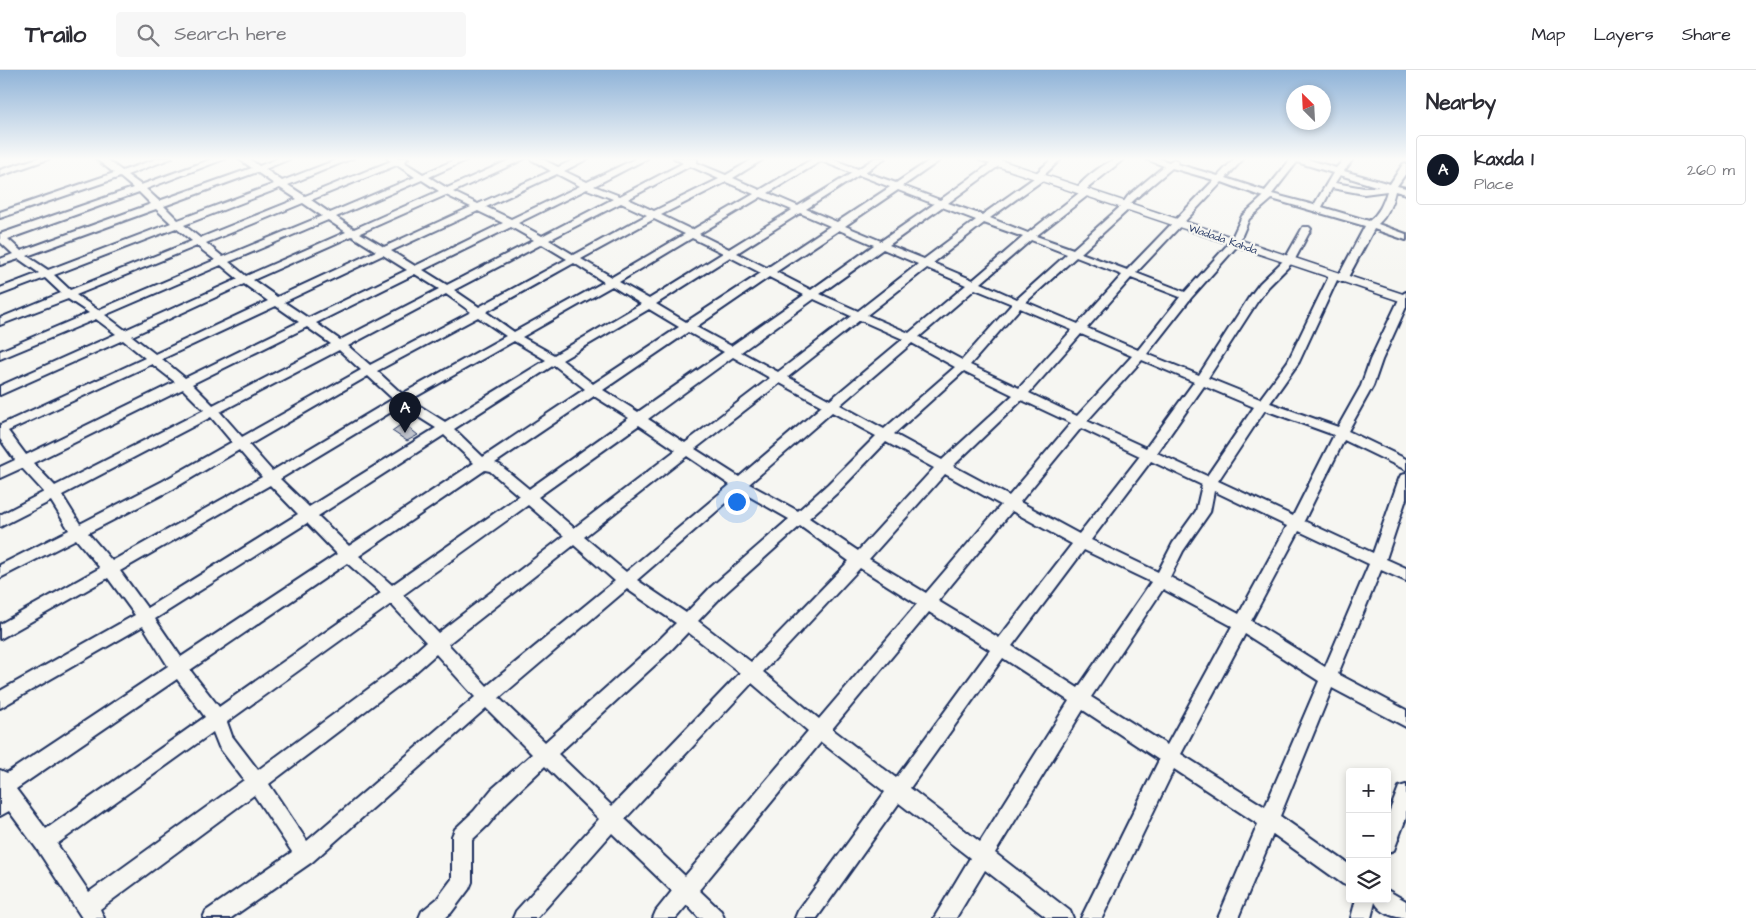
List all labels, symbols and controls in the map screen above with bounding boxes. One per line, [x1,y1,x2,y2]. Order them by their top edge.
search box [116,12,466,57]
text: Trailo [25,18,86,52]
icon: search [134,21,162,49]
text: Search here [174,21,286,48]
text: Map [1531,22,1565,47]
text: Layers [1593,22,1654,47]
text: Share [1682,22,1731,47]
north arrow [1286,85,1331,130]
text: Nearby [1426,88,1496,117]
text: kaxda 1 [1474,146,1534,173]
text: A [1438,159,1448,181]
text: 260 m [1687,159,1735,181]
text: Place [1474,173,1514,195]
street label: Wadada Kahda [1187,220,1260,258]
pin: A [389,392,421,433]
your location [724,489,750,515]
map controls [1346,768,1391,903]
button: + [1346,768,1391,813]
button: − [1346,813,1391,858]
button: layers [1346,858,1391,903]

